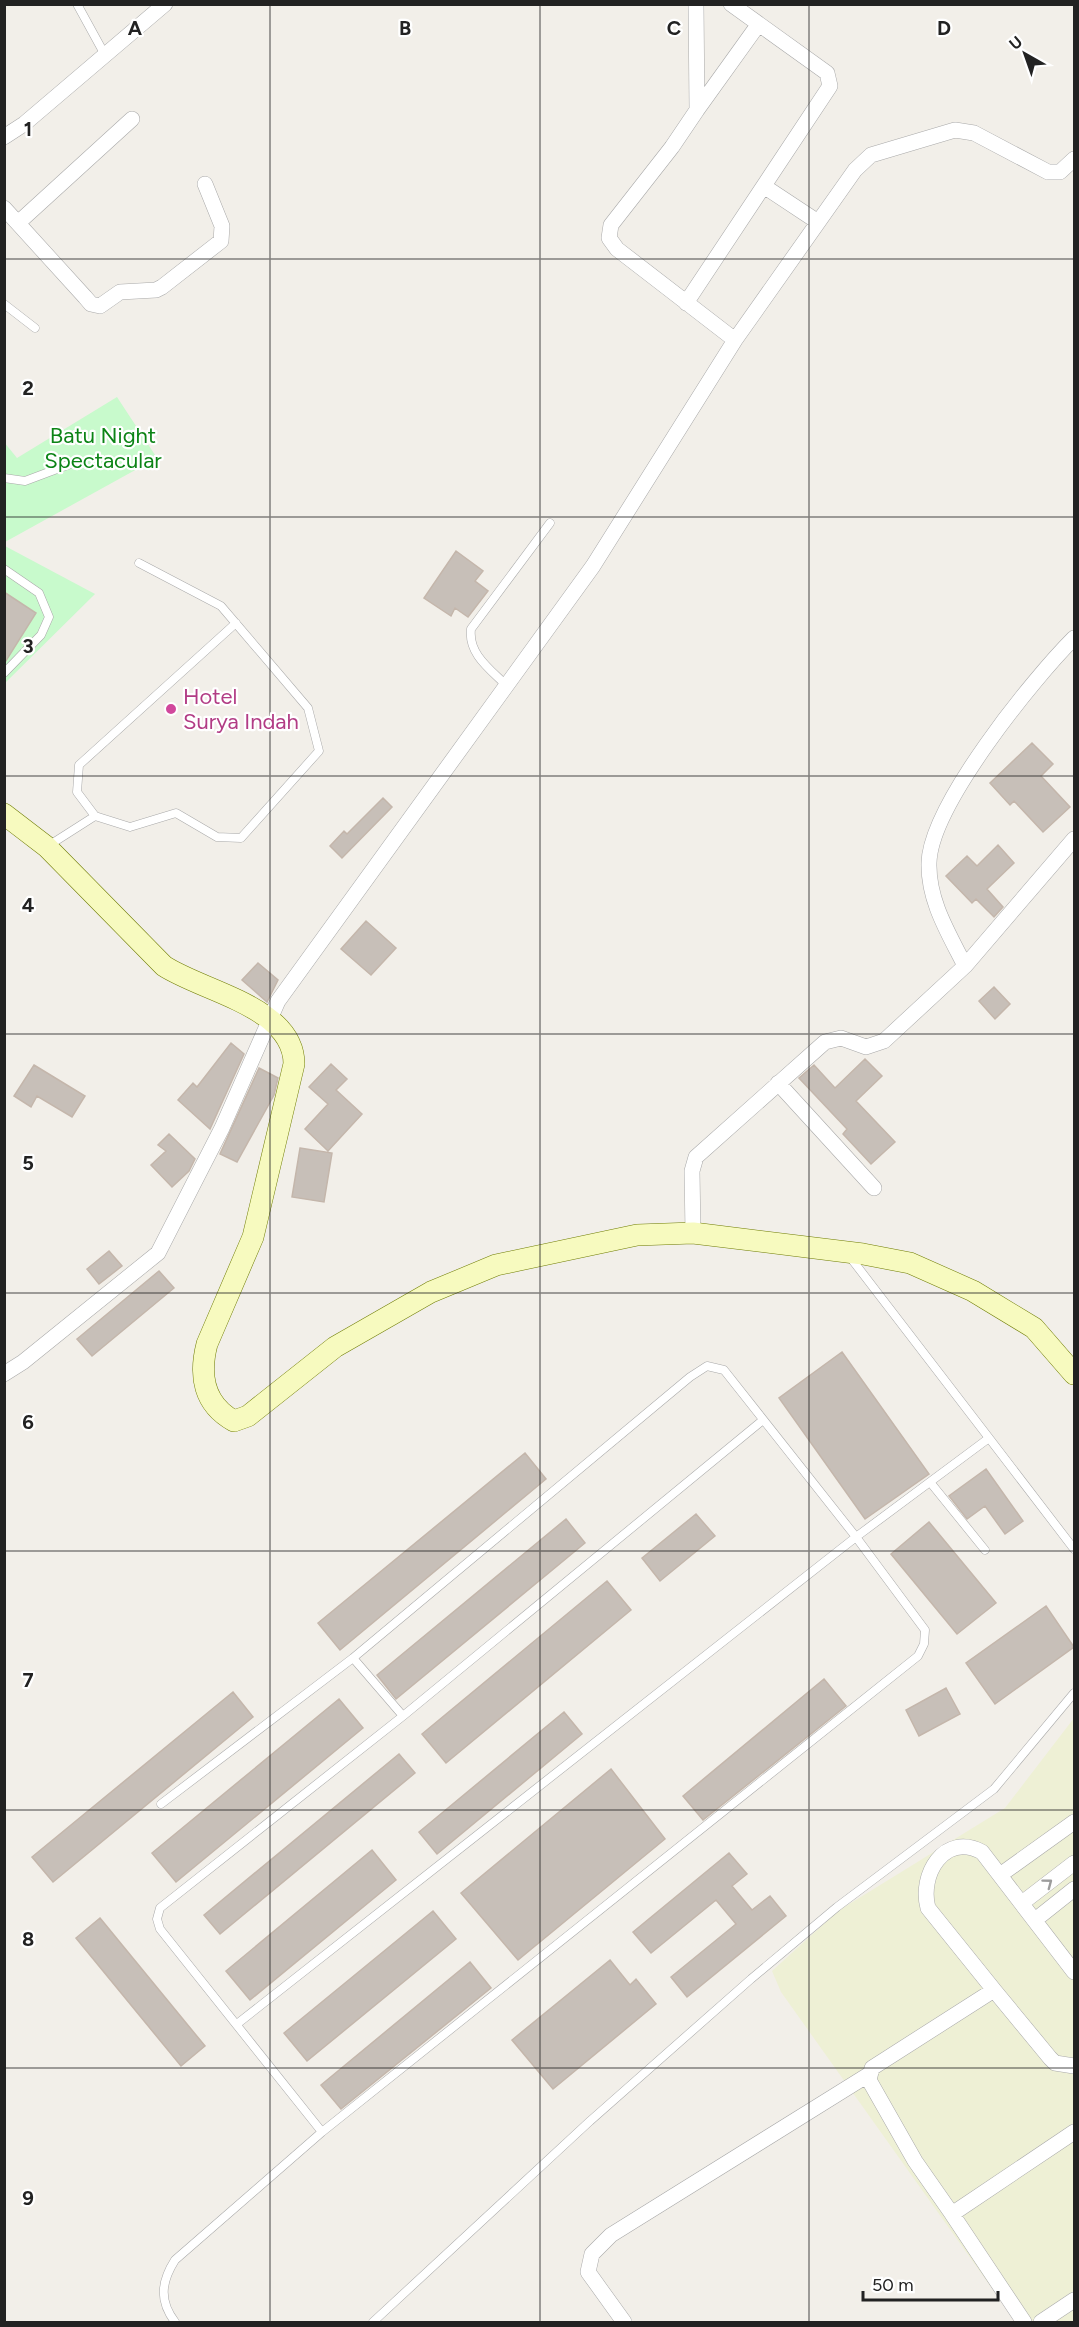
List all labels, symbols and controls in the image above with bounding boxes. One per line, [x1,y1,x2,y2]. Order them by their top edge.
text: A [128,16,143,40]
text: B [399,16,411,40]
text: C [667,16,681,40]
text: D [937,16,951,40]
north arrow [995,24,1055,84]
text: U [1005,32,1026,54]
text: 1 [24,117,32,141]
text: 2 [22,376,34,400]
park label: Batu Night Spectacular [44,422,162,474]
text: 3 [22,634,34,658]
place label: Hotel Surya Indah [183,683,299,735]
marker: Hotel Surya Indah [164,702,178,716]
text: 4 [22,893,35,917]
text: 5 [22,1151,34,1175]
text: 6 [22,1410,34,1434]
text: 7 [22,1668,34,1692]
one-way arrow [1042,1879,1053,1890]
text: 8 [22,1927,34,1951]
text: 9 [22,2186,34,2210]
scale bar [863,2264,998,2302]
text: 50 m [872,2274,914,2296]

